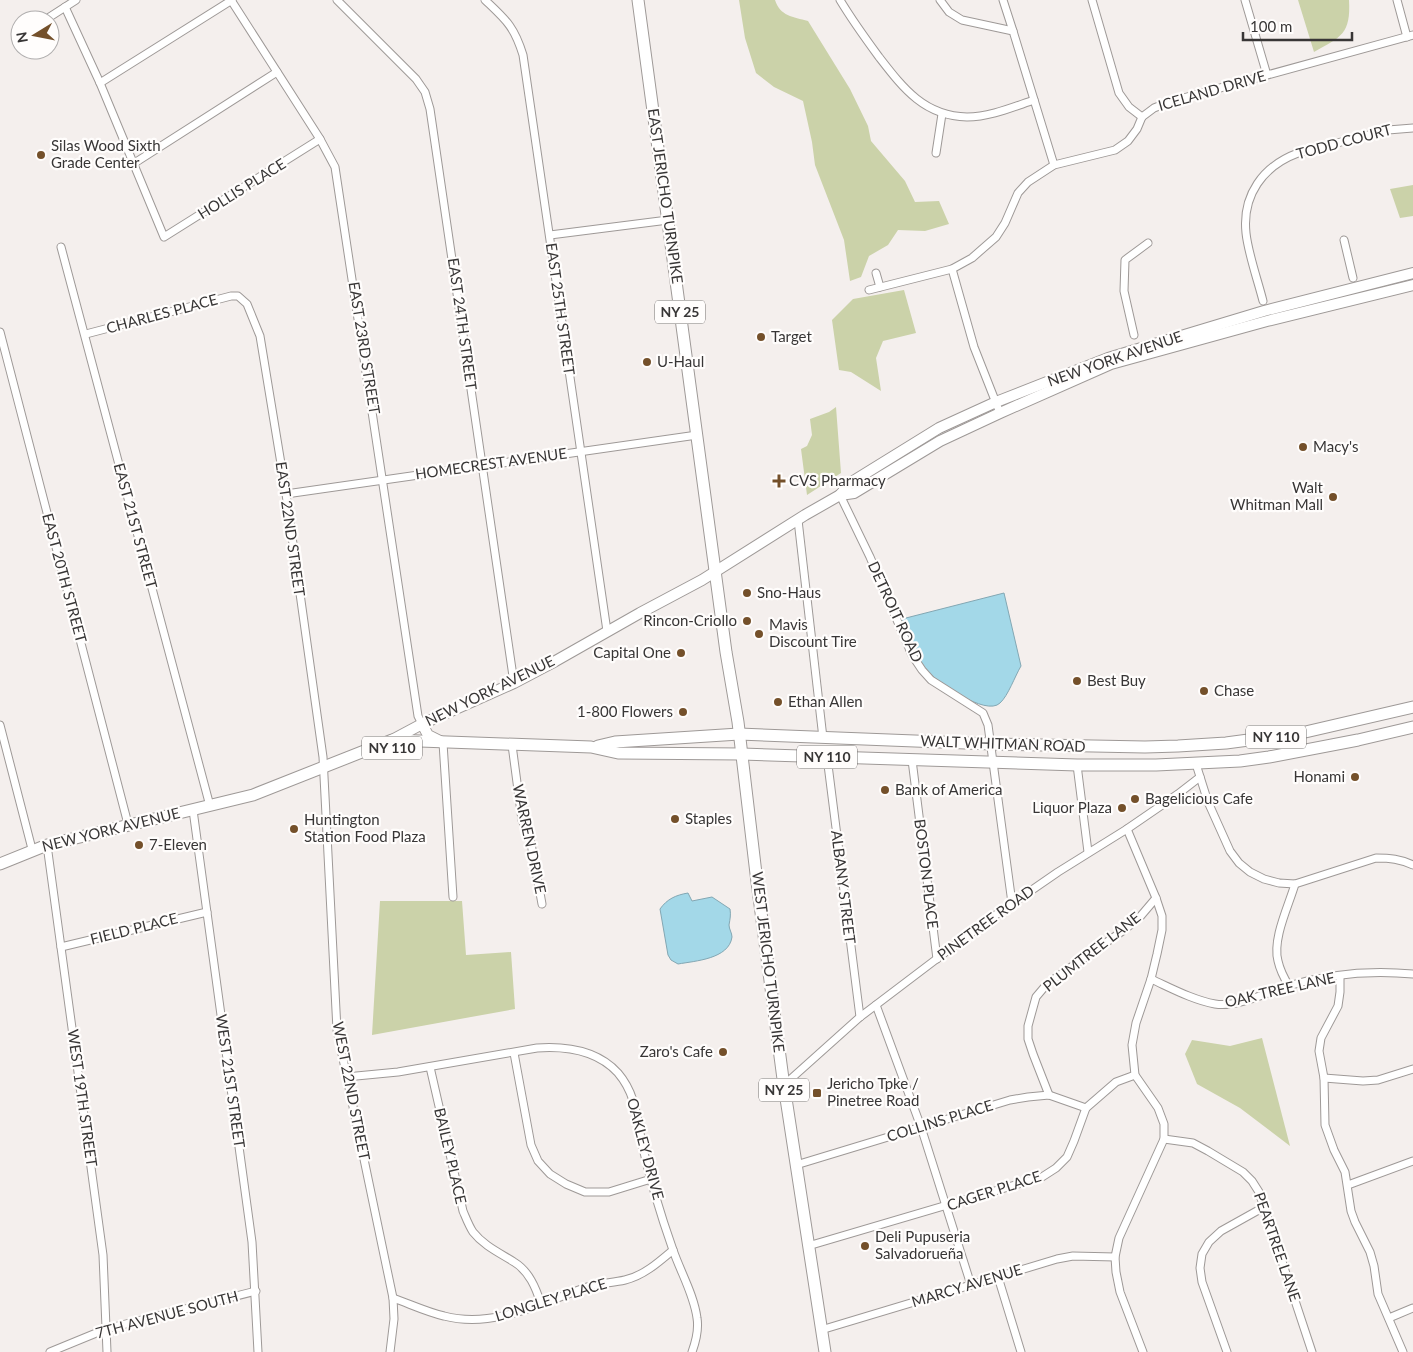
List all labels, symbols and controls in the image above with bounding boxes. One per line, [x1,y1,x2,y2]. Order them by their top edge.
north arrow [10,10,60,60]
scale bar [1243,10,1352,42]
text: 100 m [1250,17,1292,35]
text: N [12,31,31,44]
street label: ICELAND DRIVE [1156,66,1268,114]
street label: EAST JERICHO TURNPIKE [645,107,687,285]
street label: TODD COURT [1294,120,1393,162]
place label: Silas Wood Sixth Grade Center [51,136,161,171]
marker: Silas Wood Sixth Grade Center [35,149,47,161]
street label: HOLLIS PLACE [194,154,289,222]
street label: EAST 25TH STREET [543,242,579,376]
street label: EAST 24TH STREET [445,257,481,391]
street label: EAST 23RD STREET [346,280,384,415]
street label: CHARLES PLACE [104,290,219,337]
road number: NY 25 [655,300,705,324]
place label: Target [771,327,812,345]
street label: NEW YORK AVENUE [1045,327,1184,390]
marker: Target [755,331,767,343]
place label: U-Haul [657,352,704,370]
marker: U-Haul [641,356,653,368]
place label: Macy's [1313,437,1358,455]
marker: Macy's [1297,441,1309,453]
street label: HOMECREST AVENUE [414,443,568,483]
street label: EAST 22ND STREET [273,460,309,598]
street label: EAST 21ST STREET [111,461,161,591]
place label: CVS Pharmacy [789,471,886,489]
marker: CVS Pharmacy [773,475,785,487]
place label: Walt Whitman Mall [1230,478,1324,513]
marker: Walt Whitman Mall [1327,491,1339,503]
street label: EAST 20TH STREET [39,511,91,645]
street label: DETROIT ROAD [865,558,927,665]
place label: Sno-Haus [757,583,821,601]
marker: Sno-Haus [741,587,753,599]
place label: Rincon-Criollo [643,611,737,629]
marker: Rincon-Criollo [741,615,753,627]
place label: Mavis Discount Tire [769,615,857,650]
marker: Mavis Discount Tire [753,628,765,640]
place label: Capital One [593,643,671,661]
marker: Capital One [675,647,687,659]
street label: NEW YORK AVENUE [422,651,557,729]
place label: Best Buy [1087,671,1146,689]
marker: Best Buy [1071,675,1083,687]
place label: Chase [1214,681,1254,699]
marker: Chase [1198,685,1210,697]
place label: Ethan Allen [788,692,863,710]
marker: Ethan Allen [772,696,784,708]
place label: 1-800 Flowers [577,702,673,720]
marker: 1-800 Flowers [677,706,689,718]
road number: NY 110 [1246,726,1306,749]
street label: WALT WHITMAN ROAD [920,731,1086,755]
road number: NY 110 [362,736,422,760]
road number: NY 110 [797,746,857,769]
place label: Honami [1294,767,1345,785]
marker: Honami [1349,771,1361,783]
place label: Bank of America [895,780,1003,798]
street label: WARREN DRIVE [510,782,550,895]
marker: Bank of America [879,784,891,796]
place label: Bagelicious Cafe [1145,789,1253,807]
marker: Bagelicious Cafe [1129,793,1141,805]
place label: Liquor Plaza [1032,798,1112,816]
marker: Liquor Plaza [1116,802,1128,814]
street label: NEW YORK AVENUE [40,803,182,855]
place label: Staples [685,809,732,827]
place label: Huntington Station Food Plaza [304,810,426,845]
marker: Staples [669,813,681,825]
street label: BOSTON PLACE [911,818,943,930]
marker: Huntington Station Food Plaza [288,823,300,835]
street label: ALBANY STREET [828,829,860,945]
place label: 7-Eleven [149,835,207,853]
marker: 7-Eleven [133,839,145,851]
street label: WEST JERICHO TURNPIKE [749,870,789,1053]
street label: PINETREE ROAD [933,881,1037,963]
street label: FIELD PLACE [88,908,179,948]
street label: PLUMTREE LANE [1039,908,1144,995]
street label: OAK TREE LANE [1223,968,1337,1010]
street label: WEST 21ST STREET [213,1013,249,1149]
street label: WEST 22ND STREET [330,1020,374,1162]
street label: WEST 19TH STREET [64,1028,102,1168]
place label: Zaro's Cafe [640,1042,713,1060]
marker: Zaro's Cafe [717,1046,729,1058]
place label: Jericho Tpke / Pinetree Road [827,1074,919,1109]
road number: NY 25 [759,1078,809,1102]
marker: Jericho Tpke / Pinetree Road [811,1087,823,1099]
street label: COLLINS PLACE [884,1095,995,1145]
street label: OAKLEY DRIVE [624,1096,668,1202]
street label: BAILEY PLACE [431,1106,471,1206]
street label: CAGER PLACE [944,1166,1043,1214]
street label: PEARTREE LANE [1251,1190,1305,1304]
place label: Deli Pupuseria Salvadorueña [875,1227,970,1262]
marker: Deli Pupuseria Salvadorueña [859,1240,871,1252]
street label: MARCY AVENUE [909,1260,1024,1310]
street label: LONGLEY PLACE [493,1273,609,1325]
street label: 7TH AVENUE SOUTH [93,1286,240,1342]

